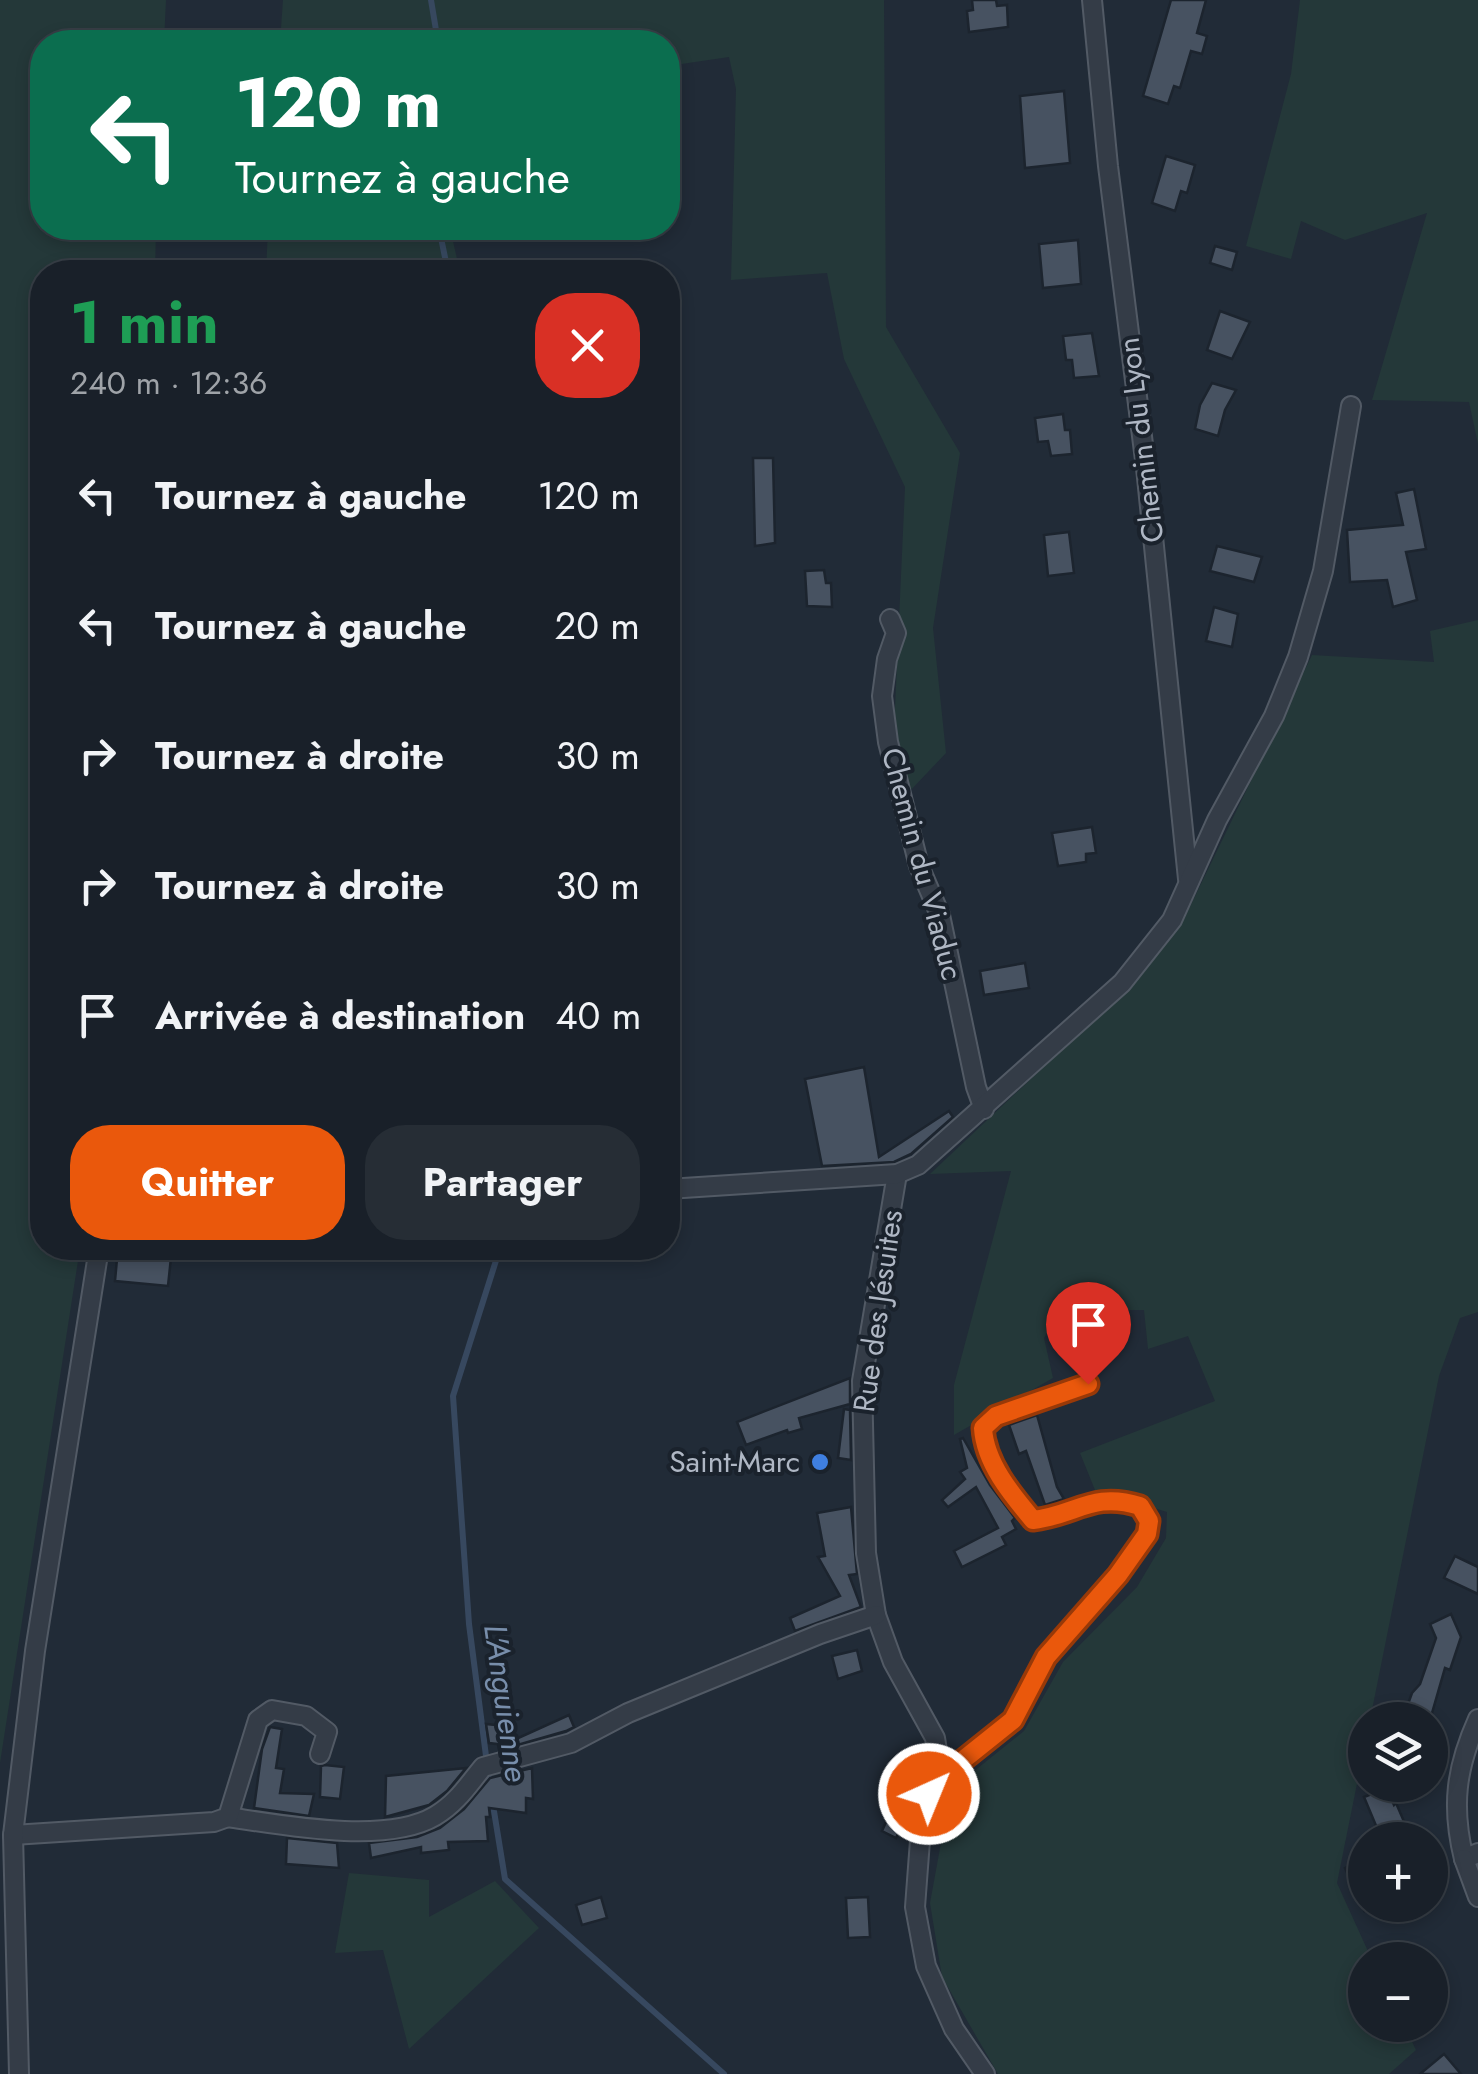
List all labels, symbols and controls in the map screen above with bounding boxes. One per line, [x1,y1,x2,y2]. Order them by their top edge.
text: 120 m [235,52,441,153]
icon: left [70,70,200,200]
text: Tournez à gauche [235,145,570,210]
text: 1 min [70,279,219,366]
button: close [535,293,640,398]
street label: Chemin du Lyon [1107,335,1174,545]
text: 240 m · 12:36 [70,360,268,406]
icon: left [70,468,125,523]
text: Tournez à gauche [155,468,466,523]
text: 120 m [537,468,640,523]
icon: left [70,598,125,653]
text: Tournez à gauche [155,598,466,653]
text: 20 m [555,598,640,653]
icon: right [70,728,125,783]
text: Tournez à droite [155,728,444,783]
text: 30 m [555,728,640,783]
street label: Chemin du Viaduc [871,743,974,985]
icon: right [70,858,125,913]
text: Tournez à droite [155,858,444,913]
text: 30 m [555,858,640,913]
icon: arrive [70,988,125,1043]
text: Arrivée à destination [155,988,525,1043]
text: 40 m [555,988,641,1043]
button: Quitter [70,1125,345,1240]
button: Partager [365,1125,640,1240]
street label: Rue des Jésuites [842,1207,913,1415]
pin [1046,1282,1131,1385]
icon: arrive [1061,1297,1116,1352]
place label: Saint-Marc [669,1440,800,1483]
marker: Saint-Marc [809,1451,831,1473]
water label: L'Anguienne [472,1621,540,1785]
map controls [1348,1702,1448,2042]
button: layers [1348,1702,1448,1802]
position arrow [877,1742,981,1846]
button: + [1348,1822,1448,1922]
button: − [1348,1942,1448,2042]

